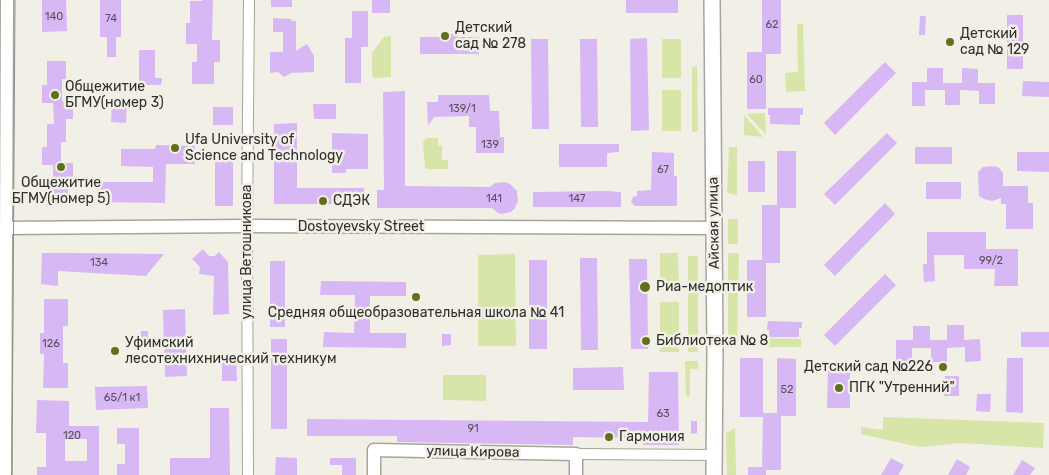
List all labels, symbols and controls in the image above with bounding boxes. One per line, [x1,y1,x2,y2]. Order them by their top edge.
house number: 140 [45,10,63,24]
house number: 74 [105,12,117,26]
house number: 62 [765,18,779,32]
place label: Детский сад № 278 [455,20,526,52]
place label: Детский сад № 129 [960,26,1029,58]
marker: Детский сад № 278 [439,30,451,42]
marker: Детский сад № 129 [944,36,956,48]
house number: 60 [749,73,763,87]
place label: Общежитие БГМУ(номер 3) [65,79,164,111]
marker: Общежитие БГМУ(номер 3) [49,89,61,101]
house number: 139/1 [448,102,476,116]
place label: Ufa University of Science and Technology [185,132,343,164]
house number: 139 [481,138,499,152]
marker: Ufa University of Science and Technology [169,142,181,154]
marker: Общежитие БГМУ(номер 5) [55,161,67,173]
house number: 67 [657,163,669,177]
place label: Общежитие БГМУ(номер 5) [12,175,110,208]
street label: Айская улица [705,177,723,269]
street label: улица Ветошникова [239,185,255,319]
house number: 141 [486,192,502,206]
house number: 147 [569,192,585,206]
place label: СДЭК [333,193,370,209]
marker: СДЭК [317,195,329,207]
street label: Dostoyevsky Street [298,219,424,235]
house number: 99/2 [979,254,1003,268]
house number: 134 [90,256,108,270]
place label: Риа-медоптик [656,279,753,295]
marker: Риа-медоптик [638,280,652,294]
marker: Средняя общеобразовательная школа № 41 [410,291,422,303]
place label: Средняя общеобразовательная школа № 41 [268,305,564,321]
place label: Библиотека № 8 [656,333,769,349]
place label: Уфимский лесотехнихнический техникум [125,335,337,368]
marker: Библиотека № 8 [640,335,652,347]
house number: 126 [42,337,60,351]
marker: Уфимский лесотехнихнический техникум [109,345,121,357]
place label: Детский сад №226 [804,359,933,375]
marker: Детский сад №226 [937,361,949,373]
place label: ПГК "Утренний" [849,380,955,396]
marker: ПГК "Утренний" [833,382,845,394]
house number: 52 [781,383,793,397]
house number: 65/1 к1 [104,391,140,405]
house number: 63 [656,407,670,421]
house number: 91 [467,422,479,436]
house number: 120 [63,429,81,443]
place label: Гармония [619,429,685,445]
marker: Гармония [603,431,615,443]
street label: улица Кирова [426,443,520,461]

